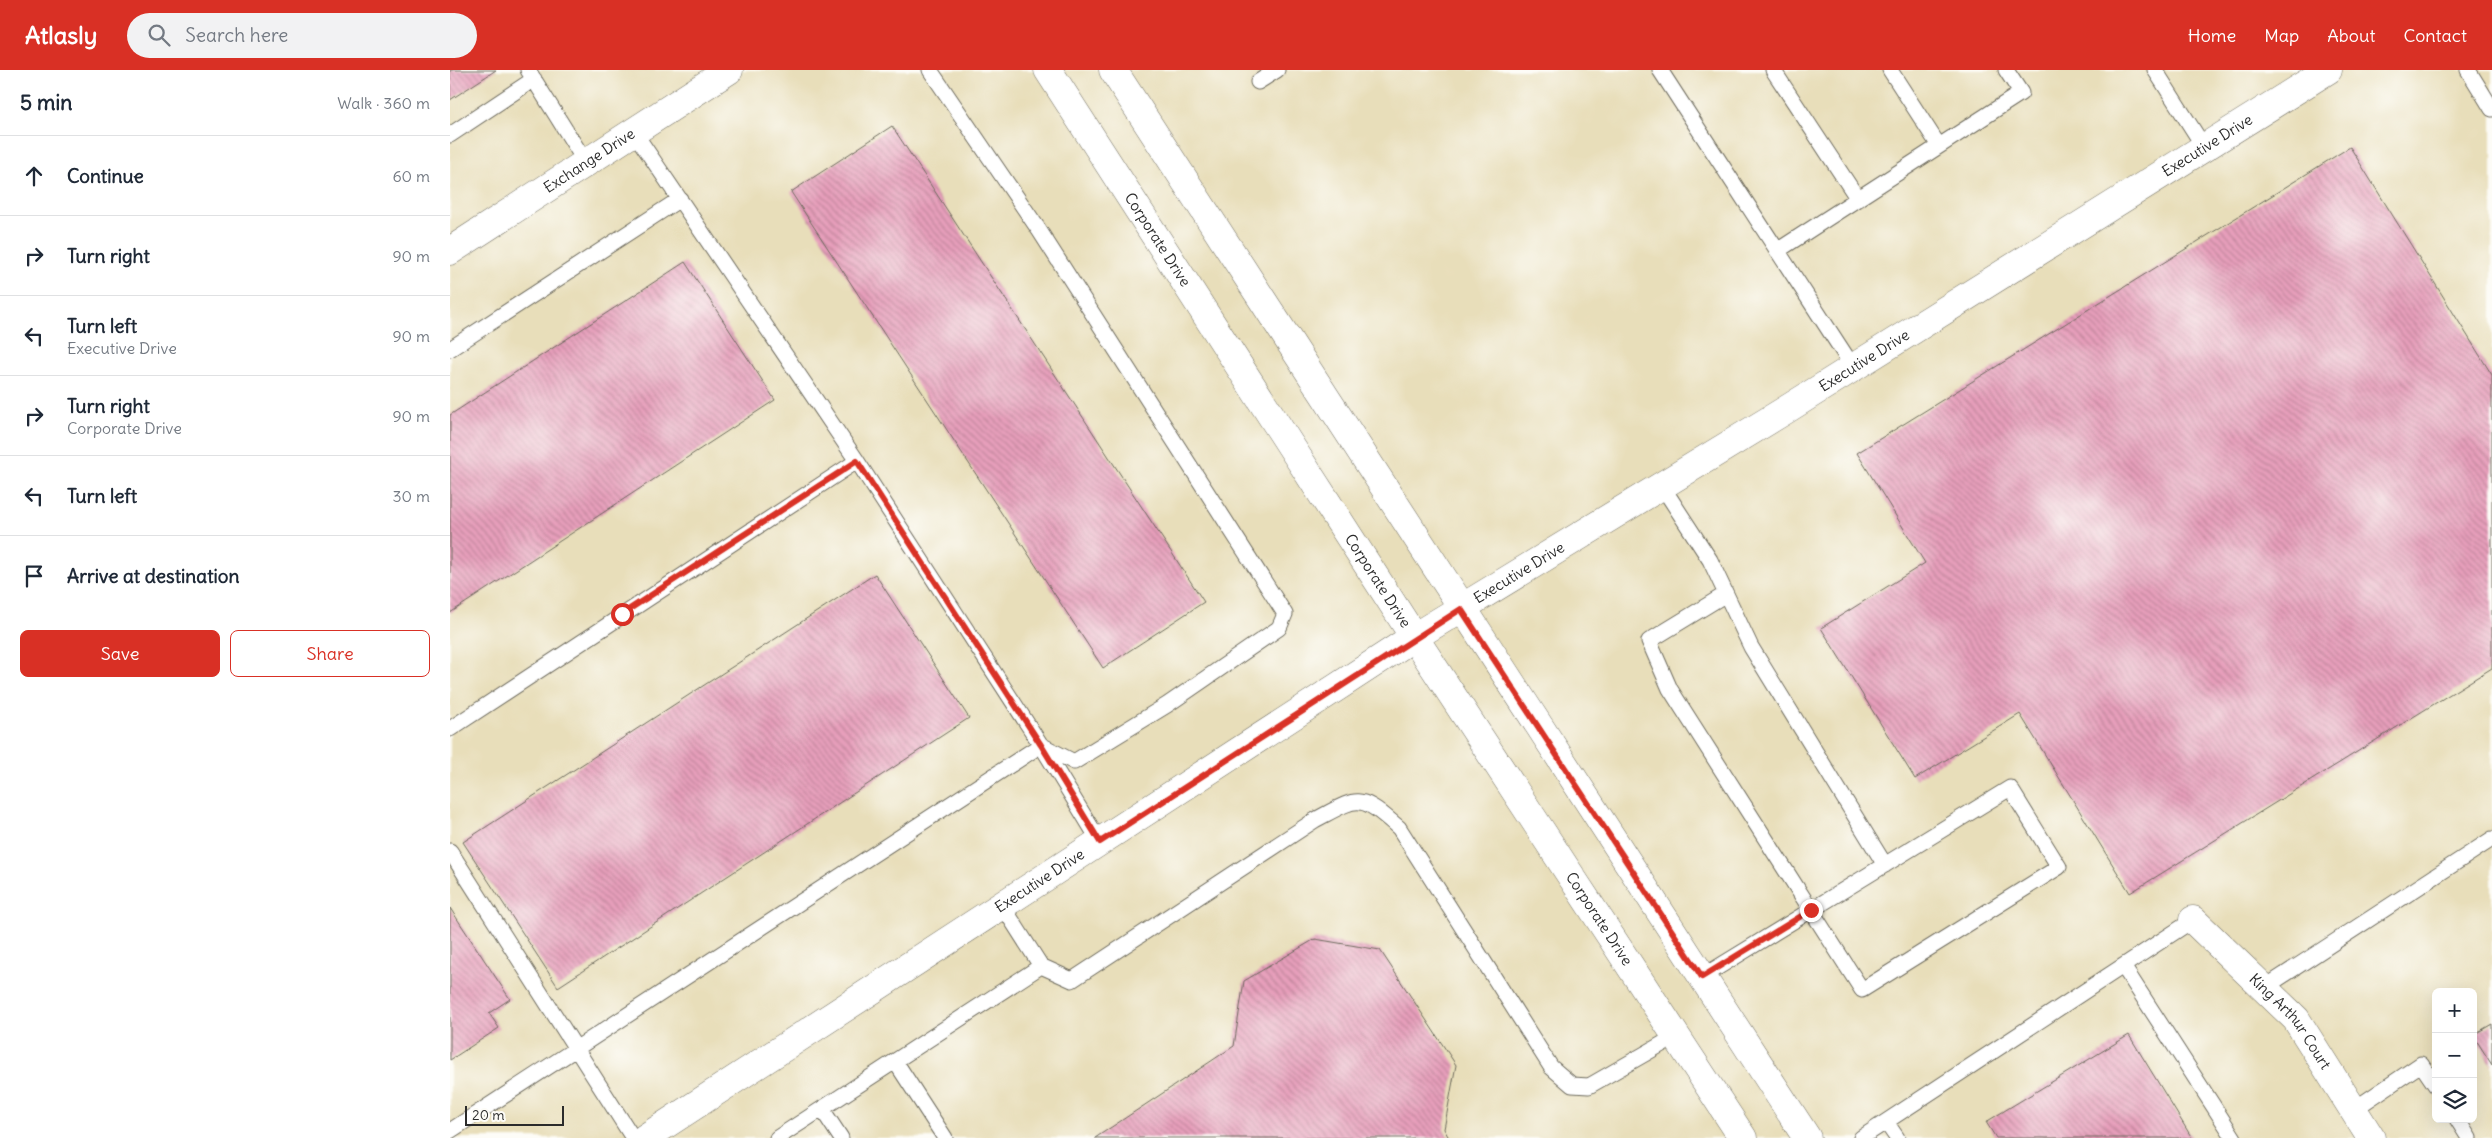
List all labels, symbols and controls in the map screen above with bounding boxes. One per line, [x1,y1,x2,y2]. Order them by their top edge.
search box [127,13,477,58]
text: Atlasly [25,20,97,50]
icon: search [145,21,173,49]
text: Search here [185,23,288,47]
text: Home [2188,24,2236,47]
text: Map [2264,24,2299,47]
text: About [2327,24,2375,47]
text: Contact [2403,24,2467,47]
text: 5 min [20,89,72,116]
text: Walk · 360 m [337,93,430,113]
street label: Executive Drive [2158,110,2256,181]
street label: Exchange Drive [540,124,638,197]
icon: ahead [20,162,48,190]
text: Continue [67,164,144,188]
text: 60 m [392,166,430,186]
street label: Corporate Drive [1121,189,1195,290]
icon: right [20,242,48,270]
text: Turn right [67,244,150,268]
text: 90 m [392,246,430,266]
text: Turn left [67,314,137,338]
icon: left [20,322,48,350]
street label: Executive Drive [1815,325,1913,396]
text: 90 m [392,326,430,346]
text: Executive Drive [67,338,177,358]
text: Turn right [67,394,150,418]
icon: right [20,402,48,430]
text: 90 m [392,406,430,426]
text: Corporate Drive [67,418,182,438]
icon: left [20,482,48,510]
text: Turn left [67,484,137,508]
text: 30 m [393,486,430,506]
street label: Corporate Drive [1341,530,1415,631]
street label: Executive Drive [1470,537,1568,607]
icon: arrive [20,562,48,590]
text: Arrive at destination [67,564,240,588]
route start [611,603,634,626]
button: Save [20,630,220,677]
button: Share [230,630,430,677]
street label: Executive Drive [991,844,1088,917]
street label: Corporate Drive [1562,868,1637,969]
route end [1800,899,1823,922]
street label: King Arthur Court [2245,969,2335,1073]
map controls [2432,988,2477,1123]
button: + [2432,988,2477,1033]
button: − [2432,1033,2477,1078]
button: layers [2432,1078,2477,1123]
scale bar [465,1103,564,1126]
text: 20 m [472,1106,505,1124]

